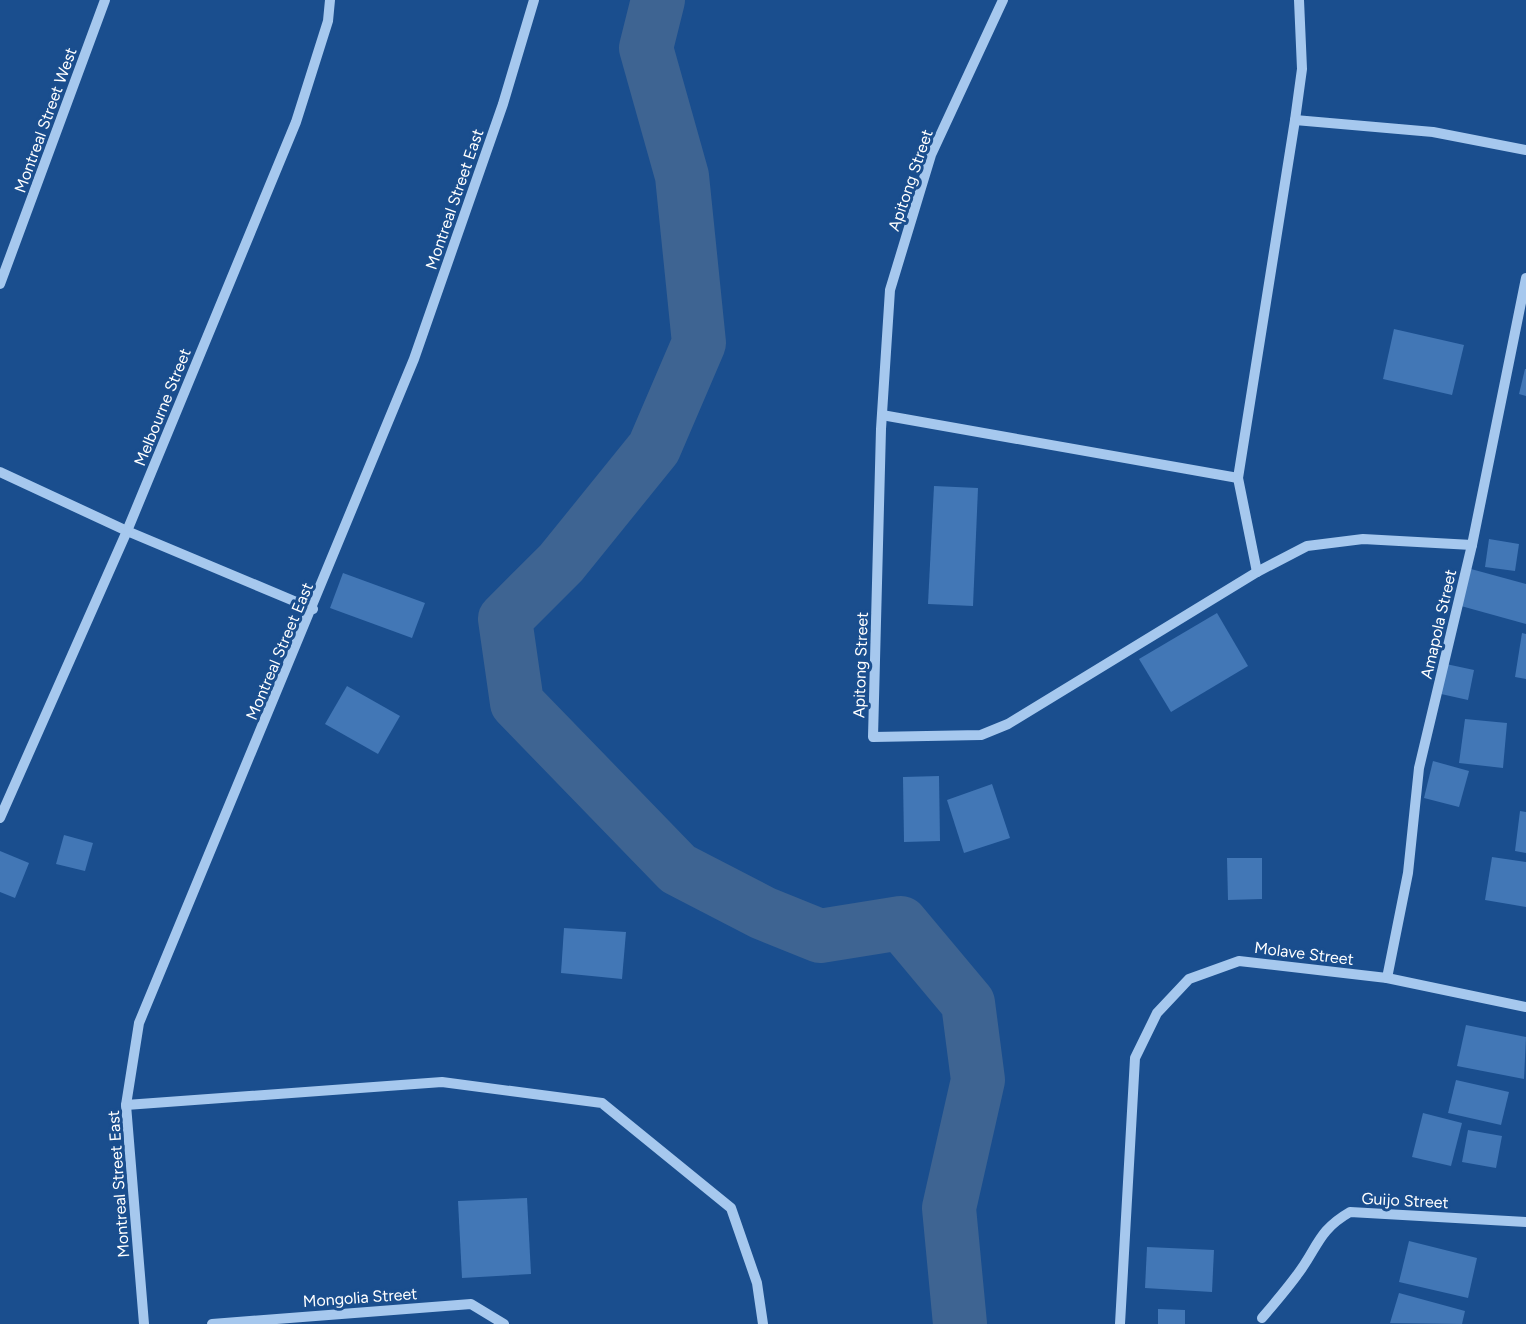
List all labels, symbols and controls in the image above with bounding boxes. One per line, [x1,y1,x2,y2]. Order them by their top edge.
street label: Montreal Street West [10,45,81,195]
street label: Montreal Street East [421,126,487,272]
street label: Apitong Street [884,127,937,234]
street label: Melbourne Street [130,346,195,469]
street label: Amapola Street [1417,568,1460,681]
street label: Montreal Street East [242,580,317,723]
street label: Apitong Street [849,612,872,719]
street label: Molave Street [1253,938,1355,969]
street label: Montreal Street East [104,1110,133,1258]
street label: Guijo Street [1361,1189,1449,1212]
street label: Mongolia Street [302,1284,418,1311]

